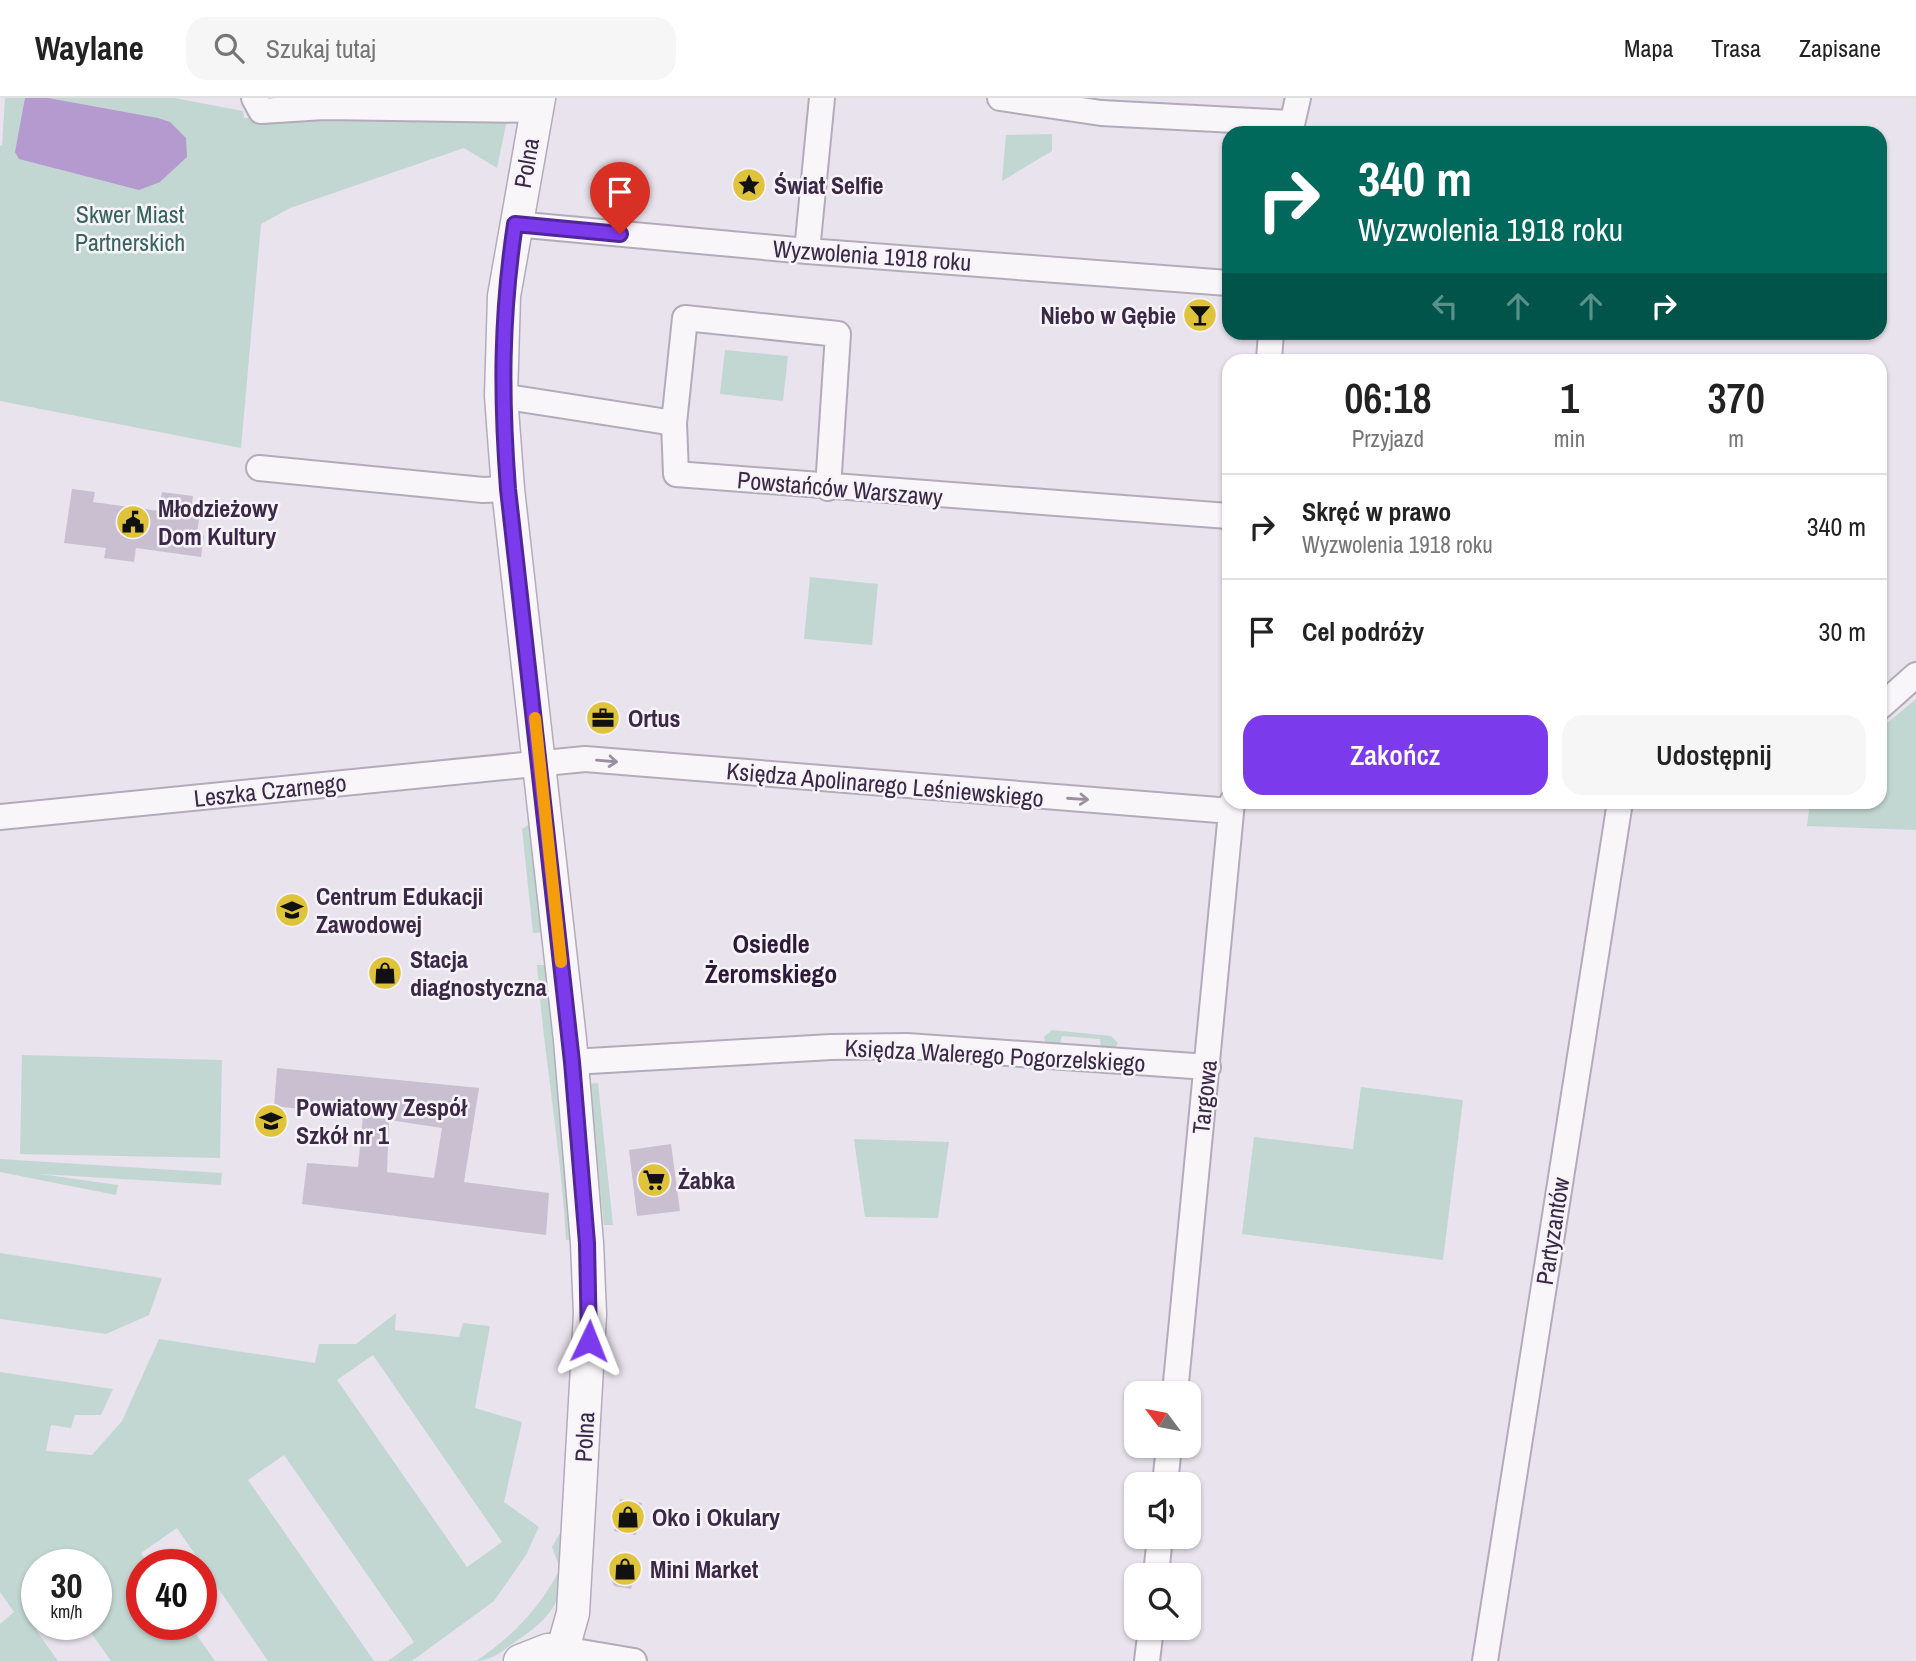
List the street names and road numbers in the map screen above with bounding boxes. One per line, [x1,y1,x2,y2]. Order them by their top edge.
street label: Polna [506,135,546,191]
street label: Wyzwolenia 1918 roku [772,232,972,278]
street label: Powstańców Warszawy [736,463,944,513]
street label: Księdza Apolinarego Leśniewskiego [725,754,1045,814]
street label: Leszka Czarnego [192,766,348,814]
street label: Księdza Walerego Pogorzelskiego [844,1031,1146,1079]
street label: Targowa [1184,1058,1224,1136]
street label: Partyzantów [1528,1174,1576,1287]
street label: Polna [567,1411,601,1463]

